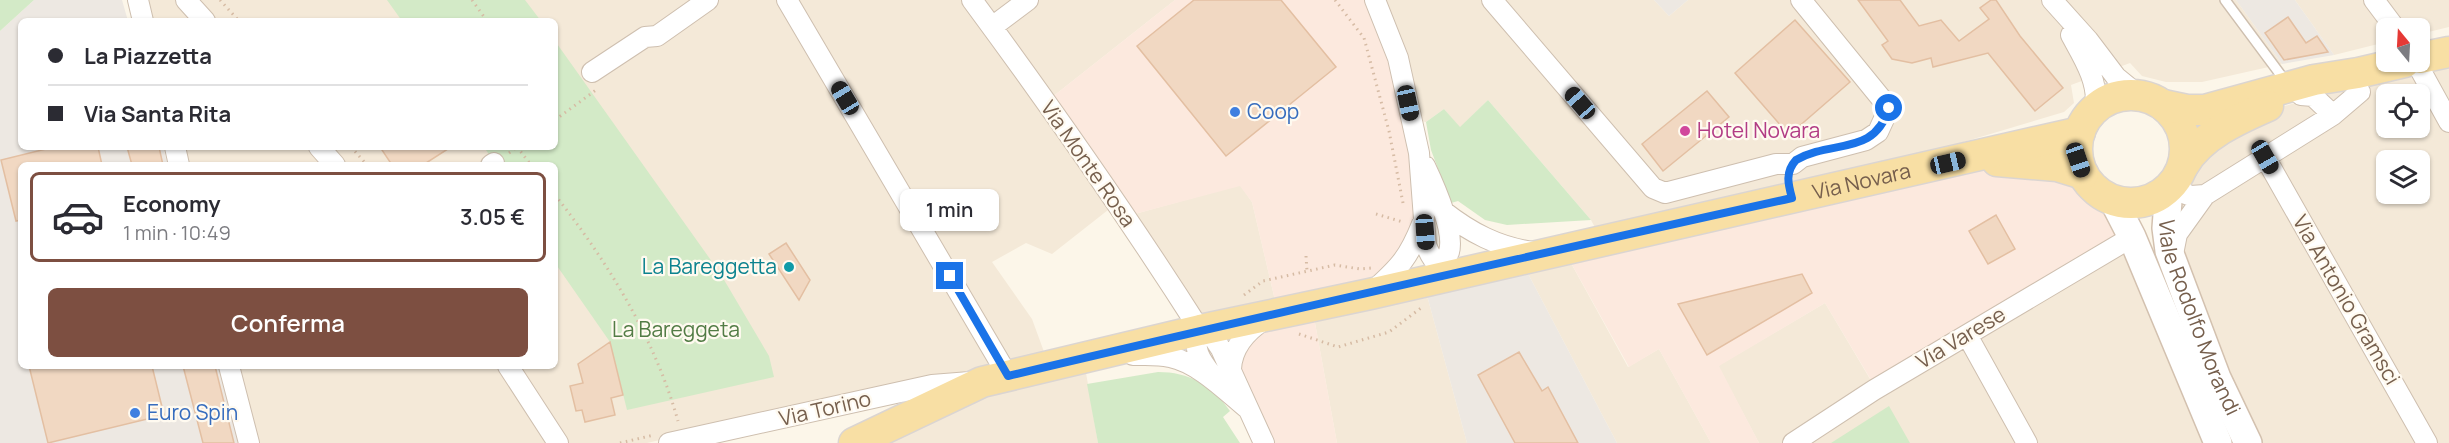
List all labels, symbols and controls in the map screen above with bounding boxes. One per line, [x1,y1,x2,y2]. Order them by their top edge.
north arrow [2376,18,2430,72]
map controls [2376,18,2430,204]
text: La Piazzetta [84,41,212,71]
car [828,78,862,118]
car [1395,84,1421,122]
car [1561,84,1599,122]
button: locate [2376,84,2430,138]
route start [1875,94,1902,121]
street label: Via Monte Rosa [1035,95,1143,232]
place label: Coop [1247,97,1299,125]
text: Via Santa Rita [84,99,231,129]
marker: Coop [1228,105,1242,119]
place label: Hotel Novara [1697,116,1820,144]
marker: Hotel Novara [1678,124,1692,138]
car [2248,137,2282,177]
car [2064,140,2092,180]
car [1928,150,1968,176]
button: layers [2376,150,2430,204]
street label: Via Novara [1810,156,1913,206]
text: Economy [123,189,221,219]
callout: 1 min [900,189,1000,231]
icon: car [51,190,105,244]
text: 1 min [926,196,973,223]
text: 3.05 € [460,202,525,232]
street label: Via Antonio Gramsci [2287,209,2407,390]
car [1415,213,1435,251]
street label: Viale Rodolfo Morandi [2153,218,2248,420]
text: 1 min · 10:49 [123,219,231,246]
place label: La Bareggetta [642,252,777,280]
marker: La Bareggetta [782,260,796,274]
route end [936,262,963,289]
button: Conferma [48,288,528,357]
street label: Via Varese [1911,300,2010,375]
park label: La Bareggeta [612,315,740,343]
street label: Via Torino [776,384,874,432]
place label: Euro Spin [147,398,238,426]
marker: Euro Spin [128,406,142,420]

